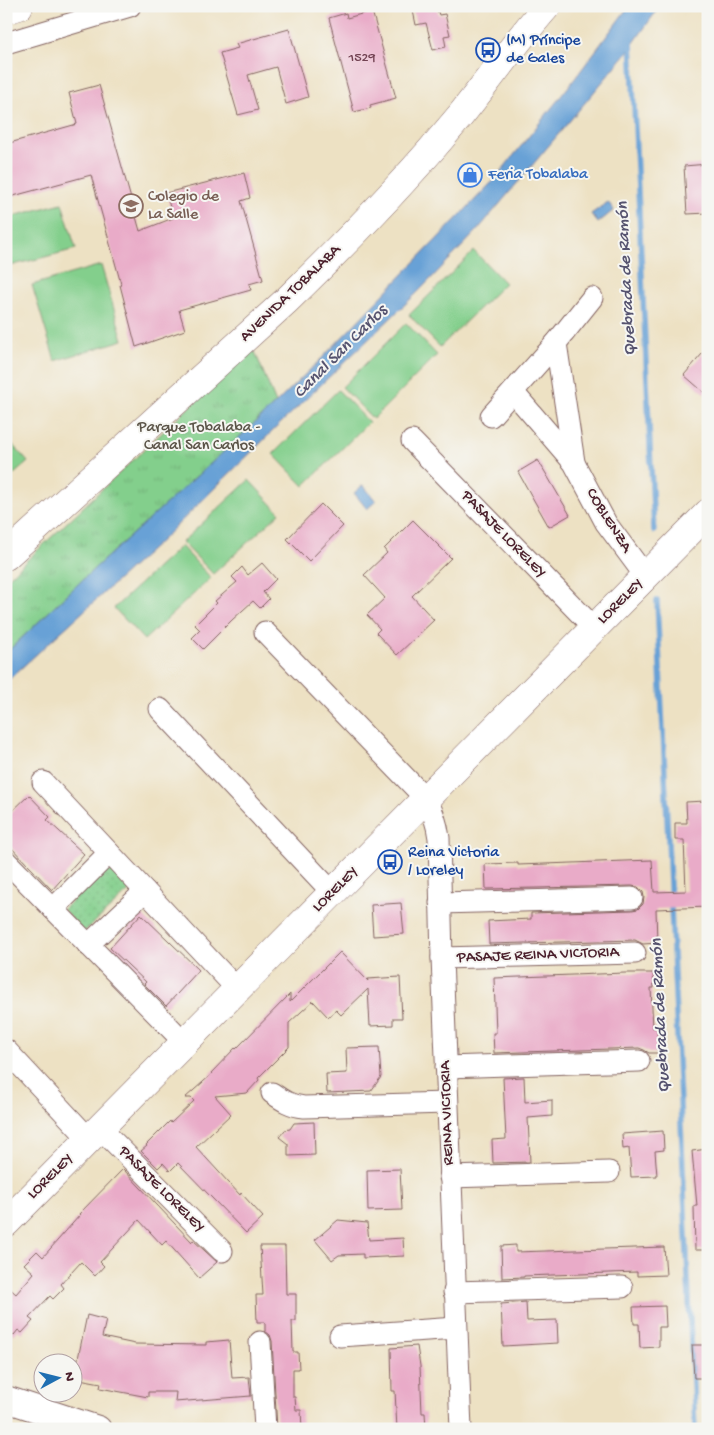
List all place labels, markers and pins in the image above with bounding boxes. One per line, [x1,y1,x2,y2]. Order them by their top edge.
place label: (M) Príncipe de Gales [506,32,581,69]
bus stop icon: (M) Príncipe de Gales [475,37,501,63]
shop icon: Feria Tobalaba [457,162,483,188]
place label: Feria Tobalaba [487,166,589,185]
place label: Colegio de La Salle [148,188,220,225]
school or university icon: Colegio de La Salle [118,193,144,219]
place label: Reina Victoria / Loreley [408,844,500,881]
bus stop icon: Reina Victoria / Loreley [377,849,403,875]

